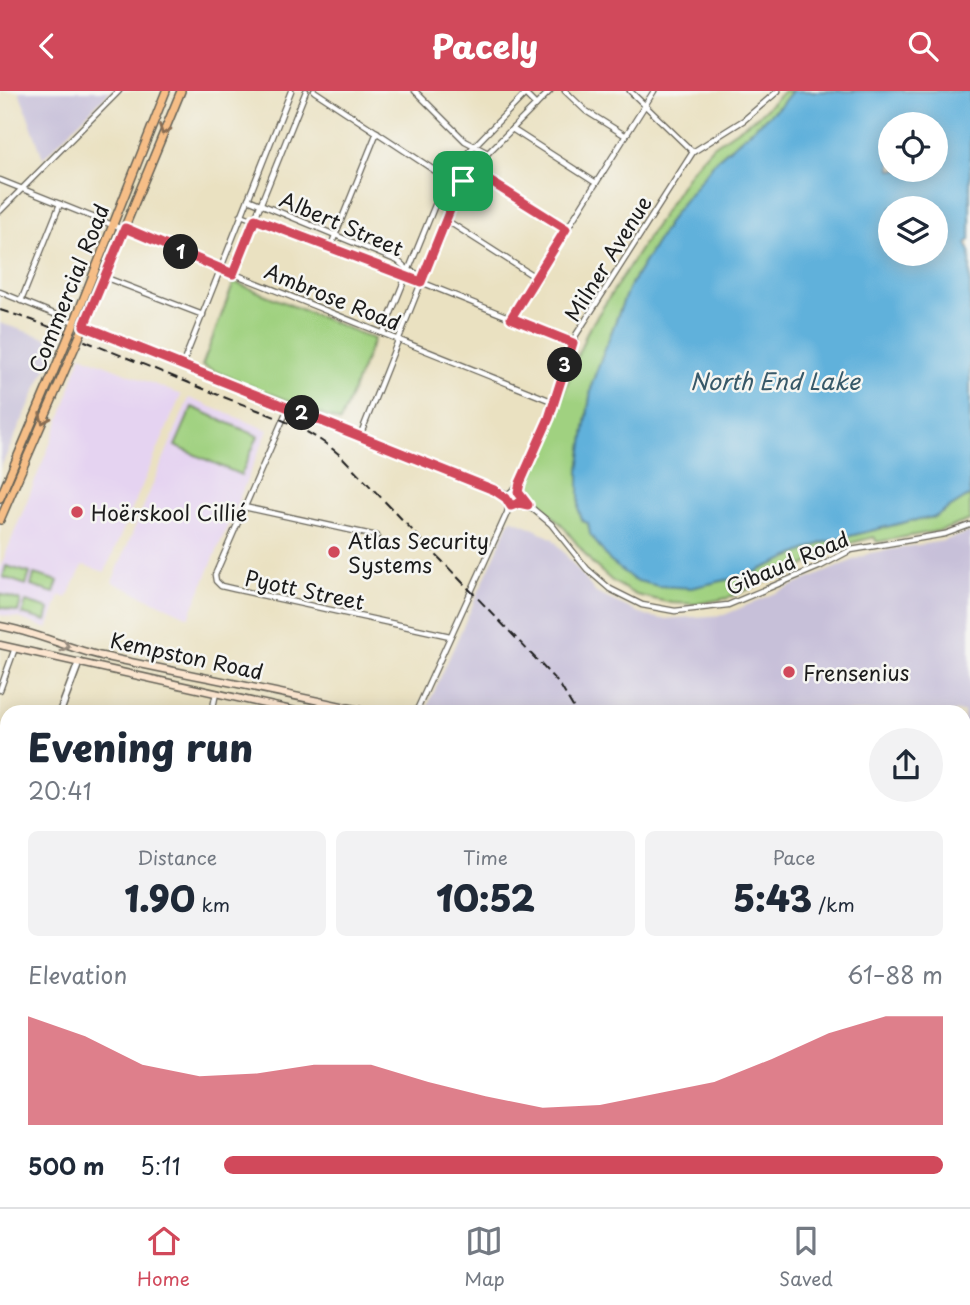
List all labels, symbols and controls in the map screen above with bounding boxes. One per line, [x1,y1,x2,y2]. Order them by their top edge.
text: Pacely [432,22,538,70]
icon: back [28,27,66,65]
icon: search [904,27,942,65]
map controls [878,112,948,266]
button: locate [878,112,948,182]
one-way arrow [159,124,173,136]
pin [433,151,493,211]
icon: arrive [444,162,482,200]
street label: Albert Street [275,182,409,264]
street label: Milner Avenue [556,189,658,327]
button: layers [878,196,948,266]
street label: Commercial Road [20,199,116,377]
pin: 1 [164,235,198,269]
text: 1 [176,237,185,265]
street label: Ambrose Road [260,254,406,338]
pin: 3 [548,347,582,383]
text: 3 [558,350,571,378]
water label: North End Lake [690,363,862,398]
pin: 2 [284,395,320,431]
text: 2 [295,398,308,426]
one-way arrow [38,412,52,424]
place label: Hoërskool Cillié [91,496,247,528]
marker: Hoërskool Cillié [69,504,85,520]
street label: Gibaud Road [721,522,853,602]
place label: Atlas Security Systems [348,524,489,580]
marker: Atlas Security Systems [326,544,342,560]
street label: Pyott Street [242,561,368,617]
street label: Kempston Road [108,623,266,687]
one-way arrow [59,638,71,652]
place label: Frensenius [803,656,909,688]
marker: Frensenius [781,664,797,680]
text: Evening run [28,718,253,775]
button: share [869,728,943,802]
text: 20:41 [28,773,92,808]
text: Distance [137,843,217,871]
text: Time [463,843,508,871]
text: Pace [772,843,815,871]
text: 1.90 [124,871,195,924]
text: 10:52 [436,871,535,924]
text: 5:43 [733,871,812,924]
text: km [195,890,230,918]
text: /km [812,890,855,918]
text: Elevation [28,957,127,992]
text: 61–88 m [847,957,943,992]
text: 500 m [28,1148,105,1183]
text: 5:11 [140,1148,181,1183]
tab: Home [137,1222,190,1292]
tab: Map [464,1222,505,1292]
tab: Saved [779,1222,833,1292]

